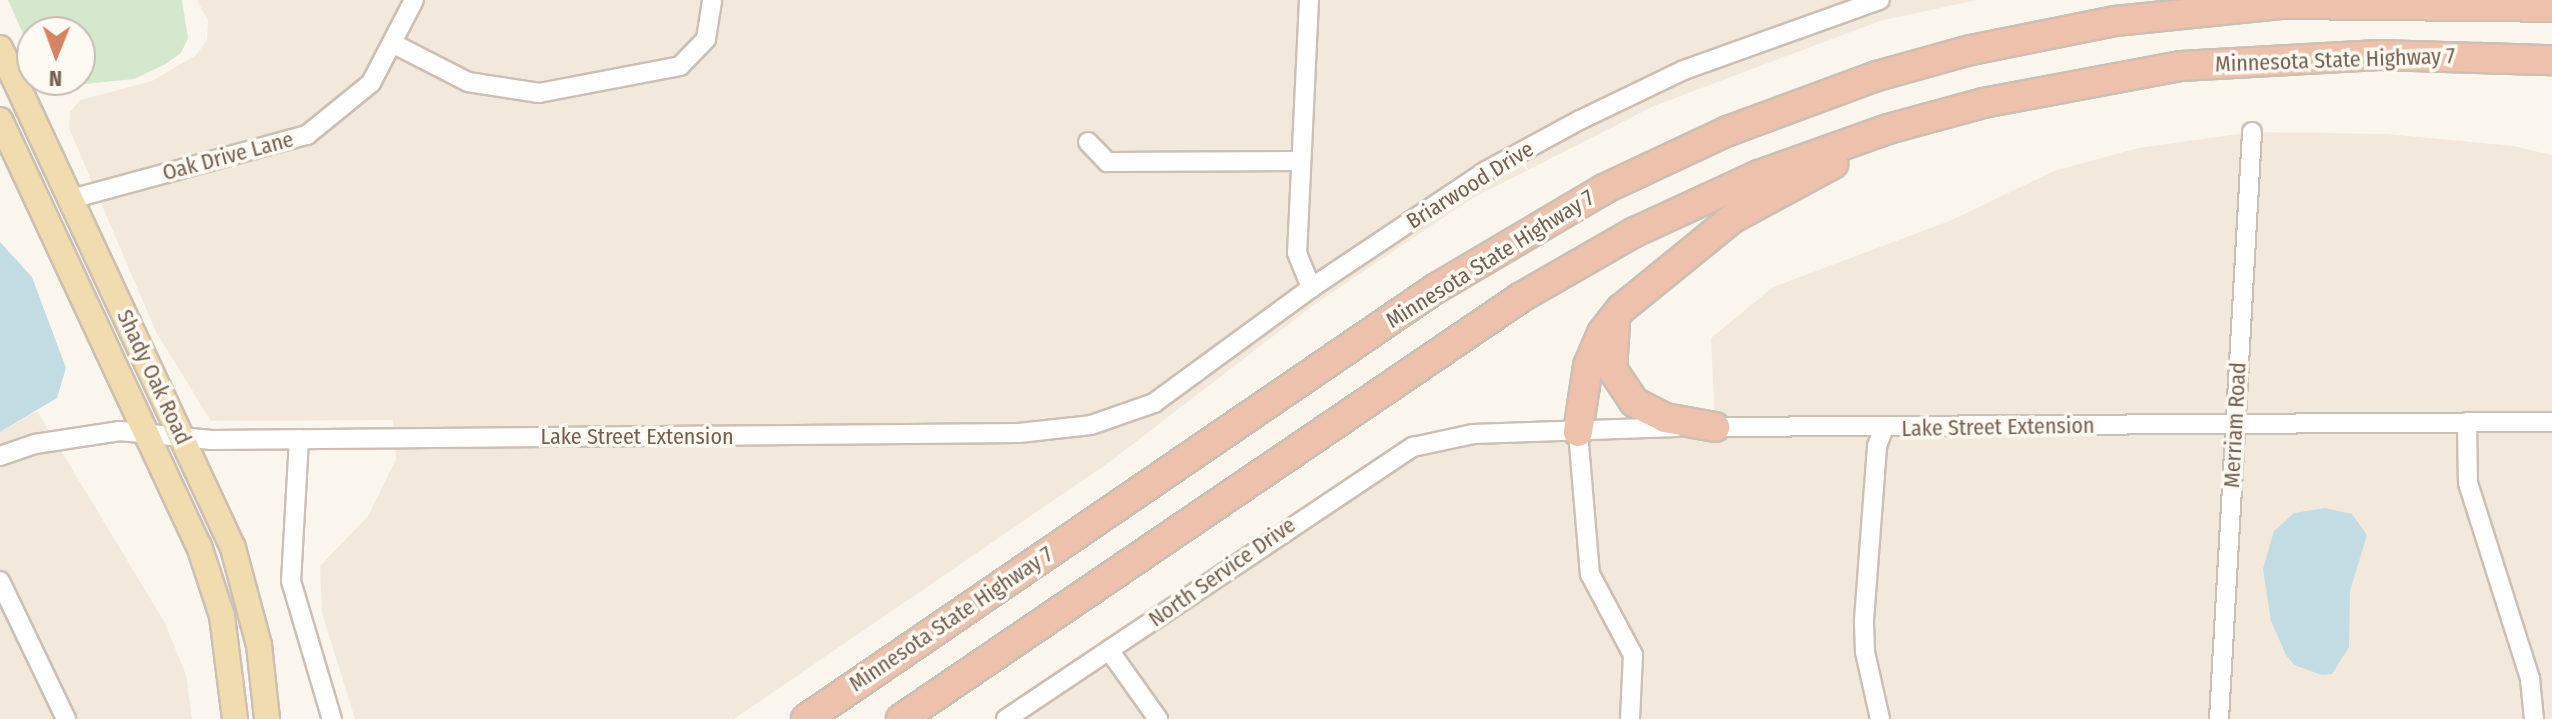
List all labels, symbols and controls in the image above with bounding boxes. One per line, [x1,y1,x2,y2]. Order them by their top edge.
north arrow [16,16,96,96]
street label: Minnesota State Highway 7 [2215,43,2455,77]
text: N [49,65,62,92]
street label: Oak Drive Lane [160,126,296,186]
street label: Briarwood Drive [1402,135,1538,235]
street label: Minnesota State Highway 7 [1381,184,1599,334]
street label: Shady Oak Road [111,306,197,448]
street label: Merriam Road [2219,361,2251,489]
street label: Lake Street Extension [1901,412,2095,442]
street label: Lake Street Extension [540,424,734,450]
street label: North Service Drive [1144,512,1300,632]
street label: Minnesota State Highway 7 [844,541,1058,697]

